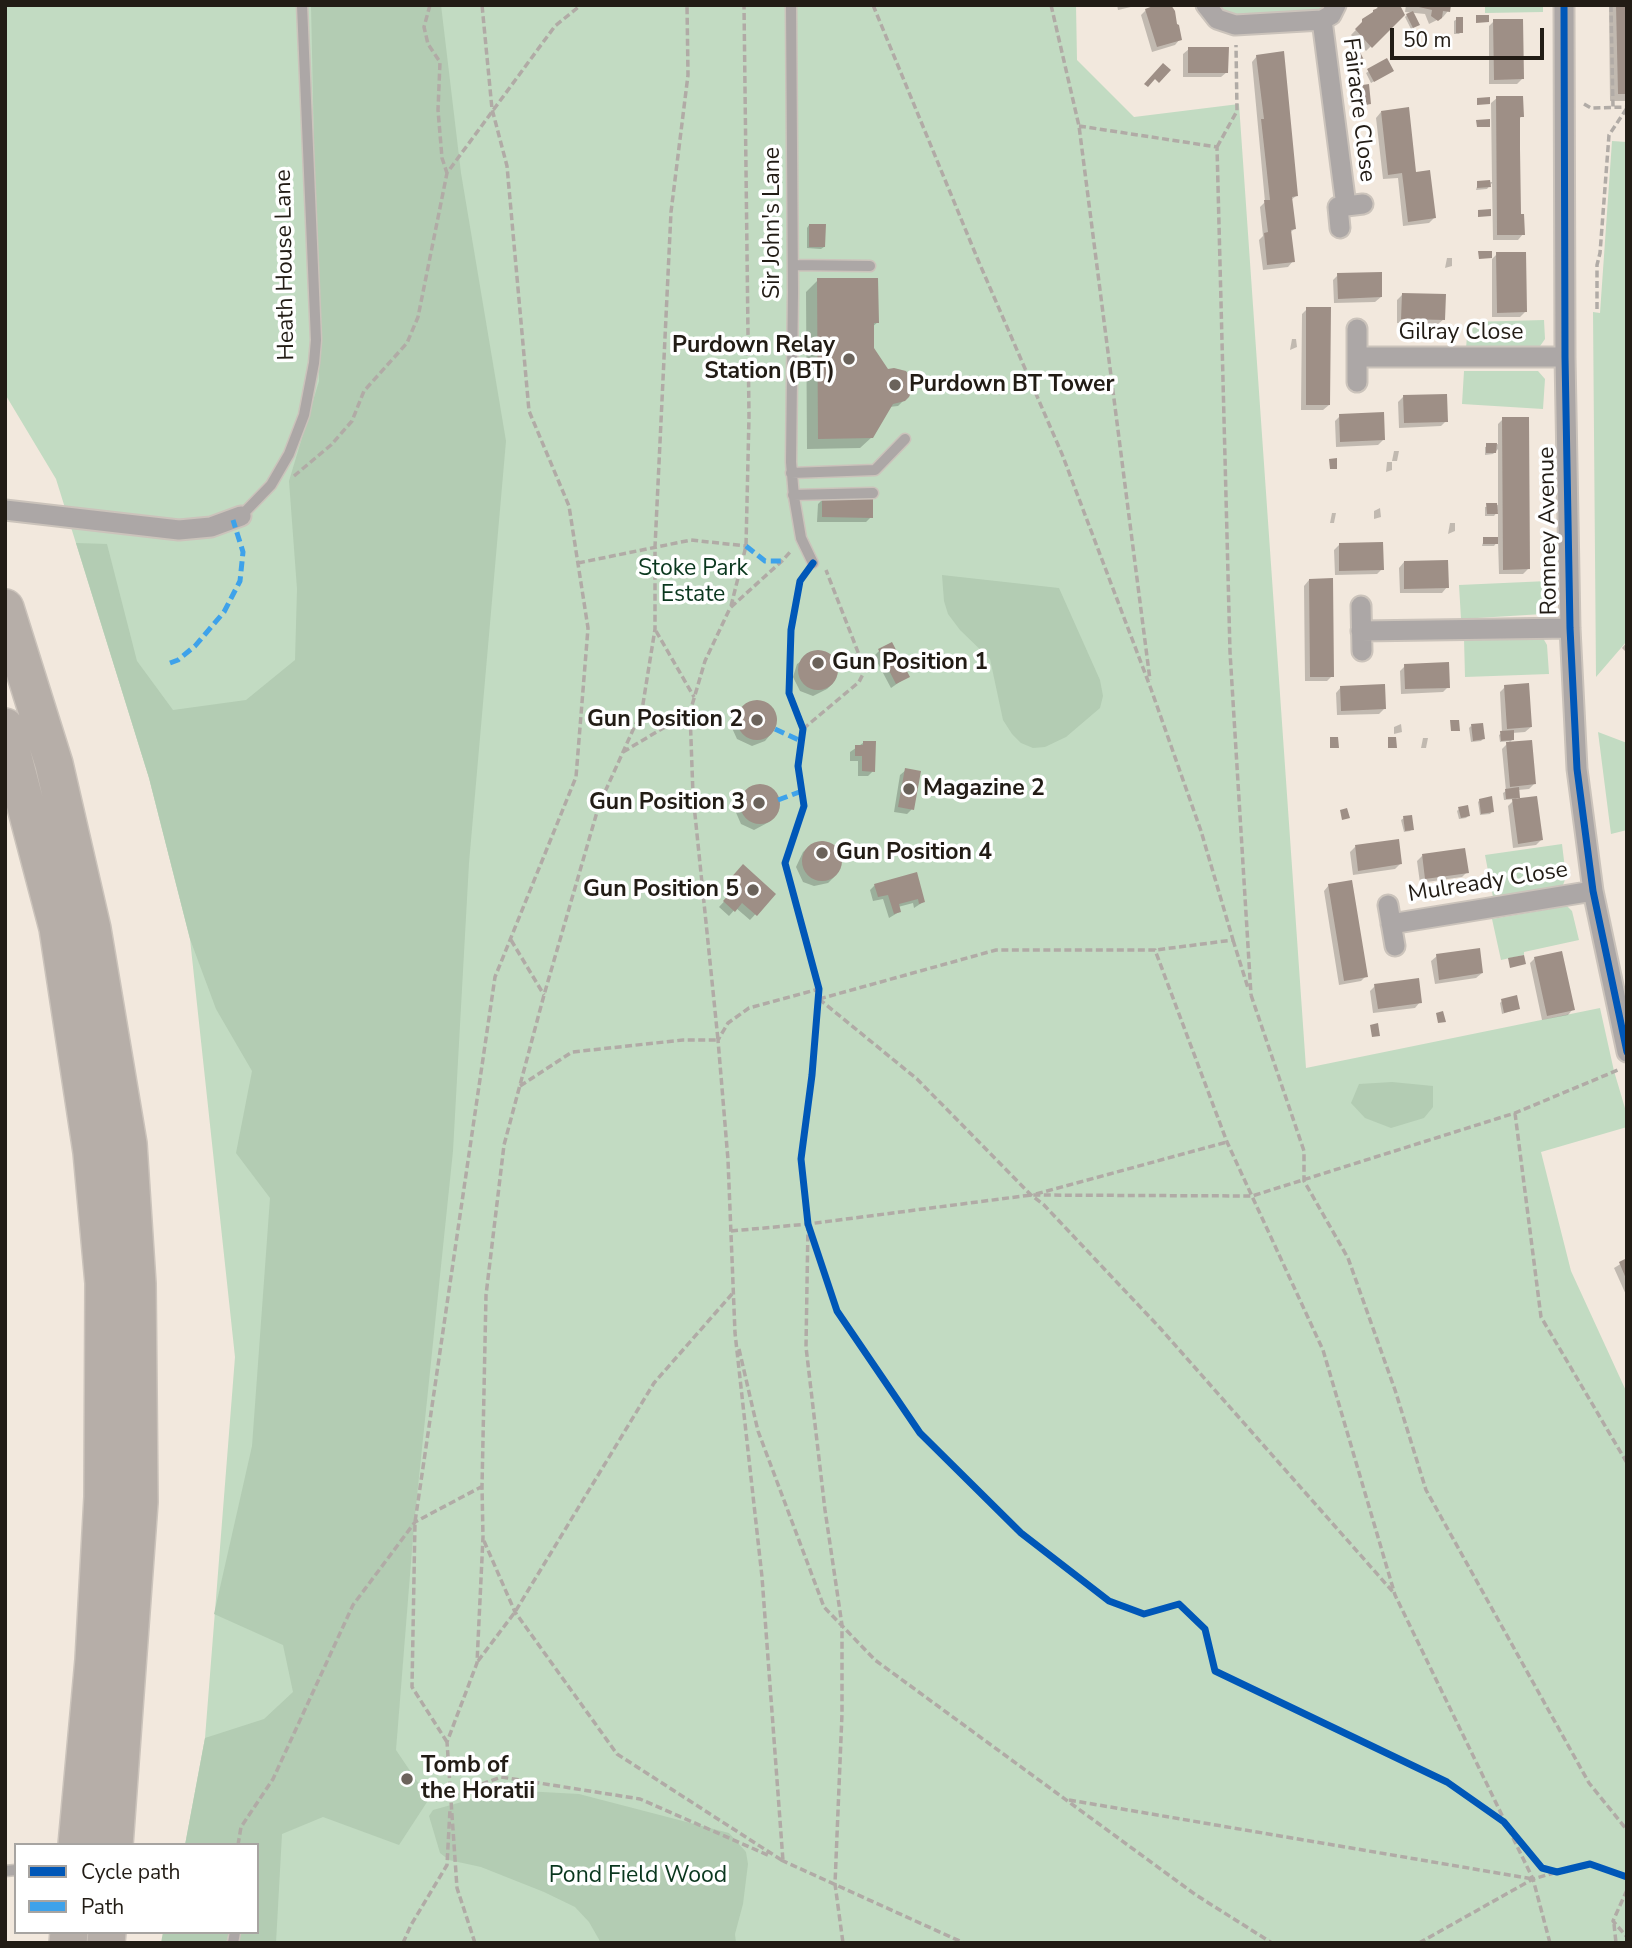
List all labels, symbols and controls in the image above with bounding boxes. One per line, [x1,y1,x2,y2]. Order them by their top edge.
scale bar [1394,14,1548,58]
text: 50 m [1403,26,1452,54]
street label: Fairacre Close [1335,36,1381,184]
street label: Sir John's Lane [759,147,787,299]
street label: Heath House Lane [271,169,301,361]
street label: Gilray Close [1398,319,1524,347]
place label: Purdown Relay Station (BT) [672,332,835,386]
marker: Purdown Relay Station (BT) [841,351,857,367]
place label: Purdown BT Tower [909,371,1115,399]
marker: Purdown BT Tower [887,377,903,393]
street label: Romney Avenue [1534,446,1564,616]
park label: Stoke Park Estate [638,555,748,609]
place label: Gun Position 1 [832,649,988,677]
marker: Gun Position 1 [810,655,826,671]
place label: Gun Position 2 [587,706,743,734]
marker: Gun Position 2 [749,712,765,728]
place label: Magazine 2 [923,775,1045,803]
marker: Magazine 2 [901,781,917,797]
place label: Gun Position 3 [589,789,745,817]
marker: Gun Position 3 [751,795,767,811]
place label: Gun Position 4 [836,839,992,867]
marker: Gun Position 4 [814,845,830,861]
street label: Mulready Close [1406,857,1570,909]
place label: Gun Position 5 [583,876,739,904]
marker: Gun Position 5 [745,882,761,898]
place label: Tomb of the Horatii [421,1752,535,1806]
marker: Tomb of the Horatii [399,1771,415,1787]
legend [14,1843,259,1934]
text: Cycle path [81,1858,180,1886]
park label: Pond Field Wood [549,1862,727,1890]
text: Path [81,1893,124,1921]

